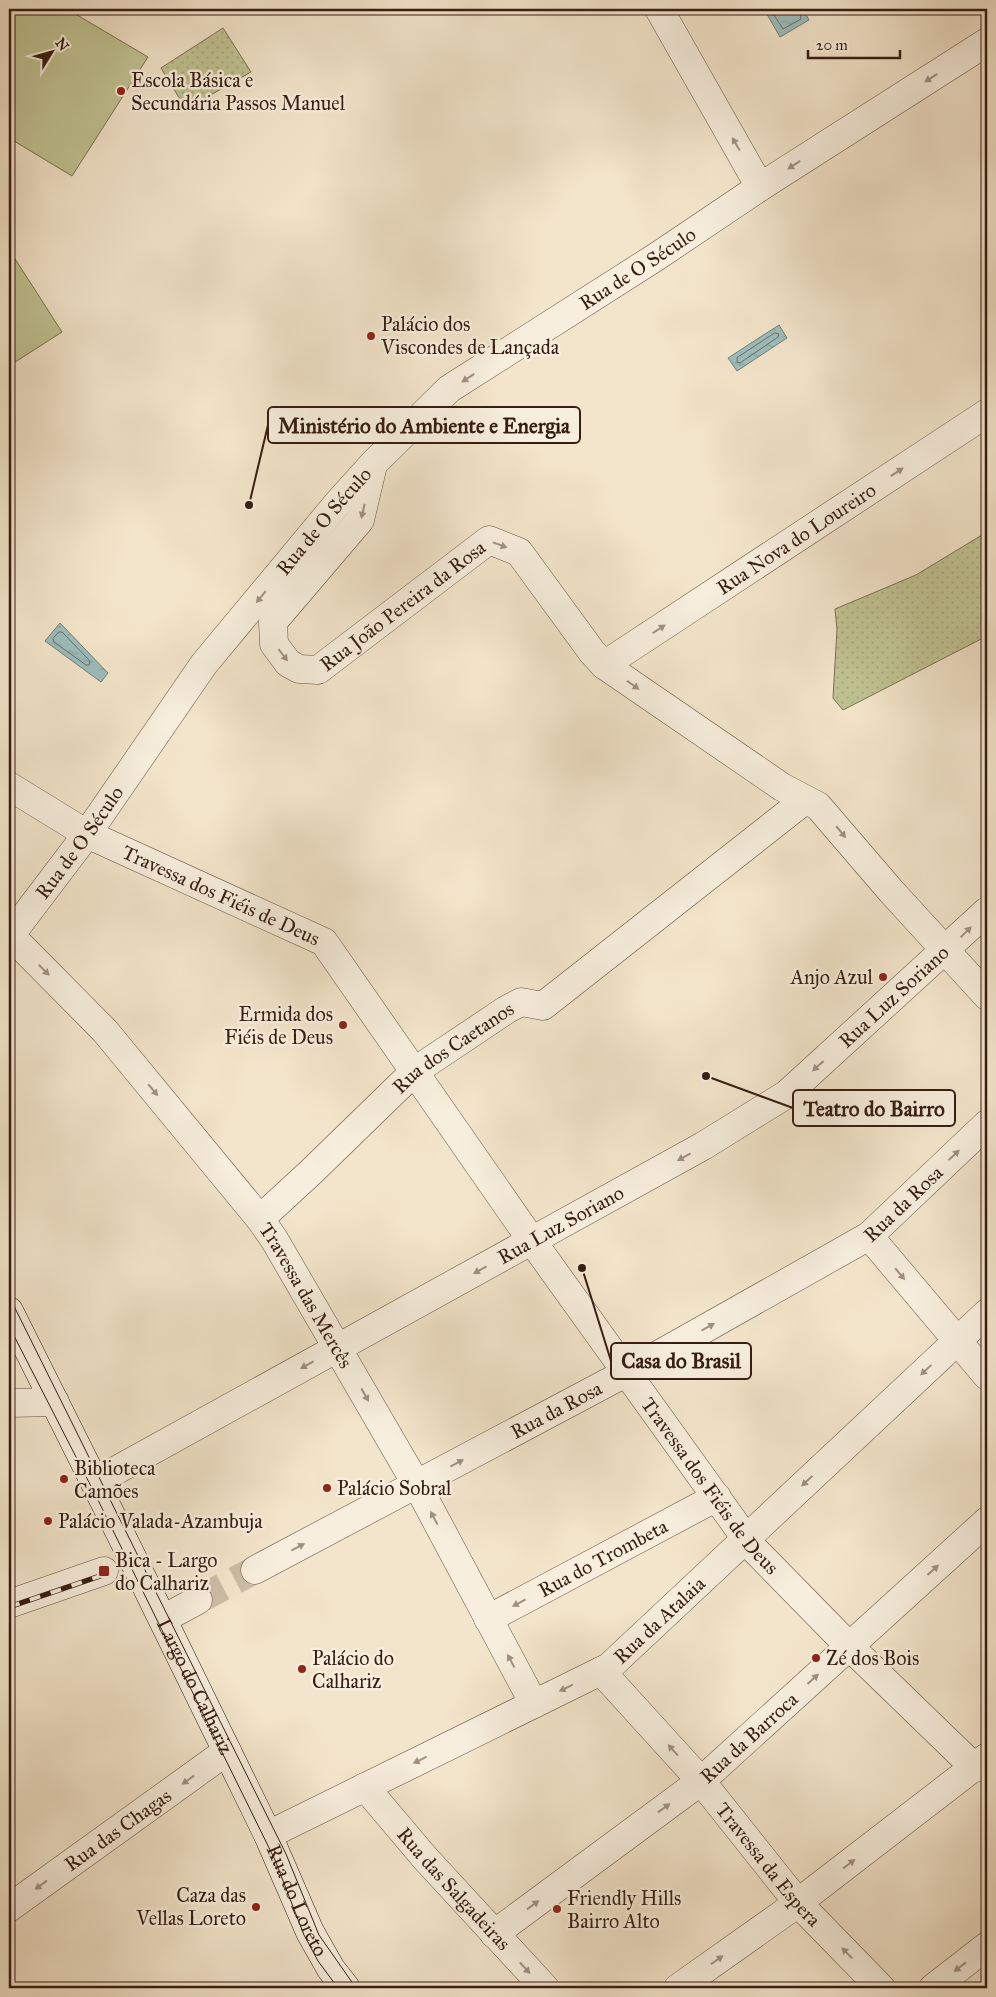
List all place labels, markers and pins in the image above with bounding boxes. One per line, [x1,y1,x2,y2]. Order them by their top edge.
place label: Escola Básica e Secundária Passos Manuel [131,68,346,115]
marker: Escola Básica e Secundária Passos Manuel [115,85,127,97]
place label: Palácio dos Viscondes de Lançada [380,312,560,359]
marker: Palácio dos Viscondes de Lançada [365,330,377,342]
callout: Ministério do Ambiente e Energia [268,407,580,443]
place label: Anjo Azul [790,965,874,989]
marker: Anjo Azul [877,971,889,983]
place label: Ermida dos Fiéis de Deus [224,1002,333,1049]
marker: Ermida dos Fiéis de Deus [337,1019,349,1031]
callout: Teatro do Bairro [793,1090,955,1126]
callout: Casa do Brasil [611,1343,751,1379]
place label: Biblioteca Camões [74,1456,156,1503]
marker: Biblioteca Camões [58,1473,70,1485]
place label: Palácio Sobral [337,1476,452,1500]
marker: Palácio Sobral [321,1482,333,1494]
place label: Palácio Valada-Azambuja [58,1509,263,1533]
marker: Palácio Valada-Azambuja [42,1515,54,1527]
place label: Bica - Largo do Calhariz [115,1548,218,1595]
marker: Bica - Largo do Calhariz [97,1564,111,1578]
place label: Palácio do Calhariz [312,1646,394,1693]
place label: Zé dos Bois [826,1646,919,1670]
marker: Zé dos Bois [810,1652,822,1664]
marker: Palácio do Calhariz [296,1663,308,1675]
place label: Caza das Vellas Loreto [135,1883,246,1930]
place label: Friendly Hills Bairro Alto [567,1886,681,1933]
marker: Caza das Vellas Loreto [250,1901,262,1913]
marker: Friendly Hills Bairro Alto [551,1903,563,1915]

